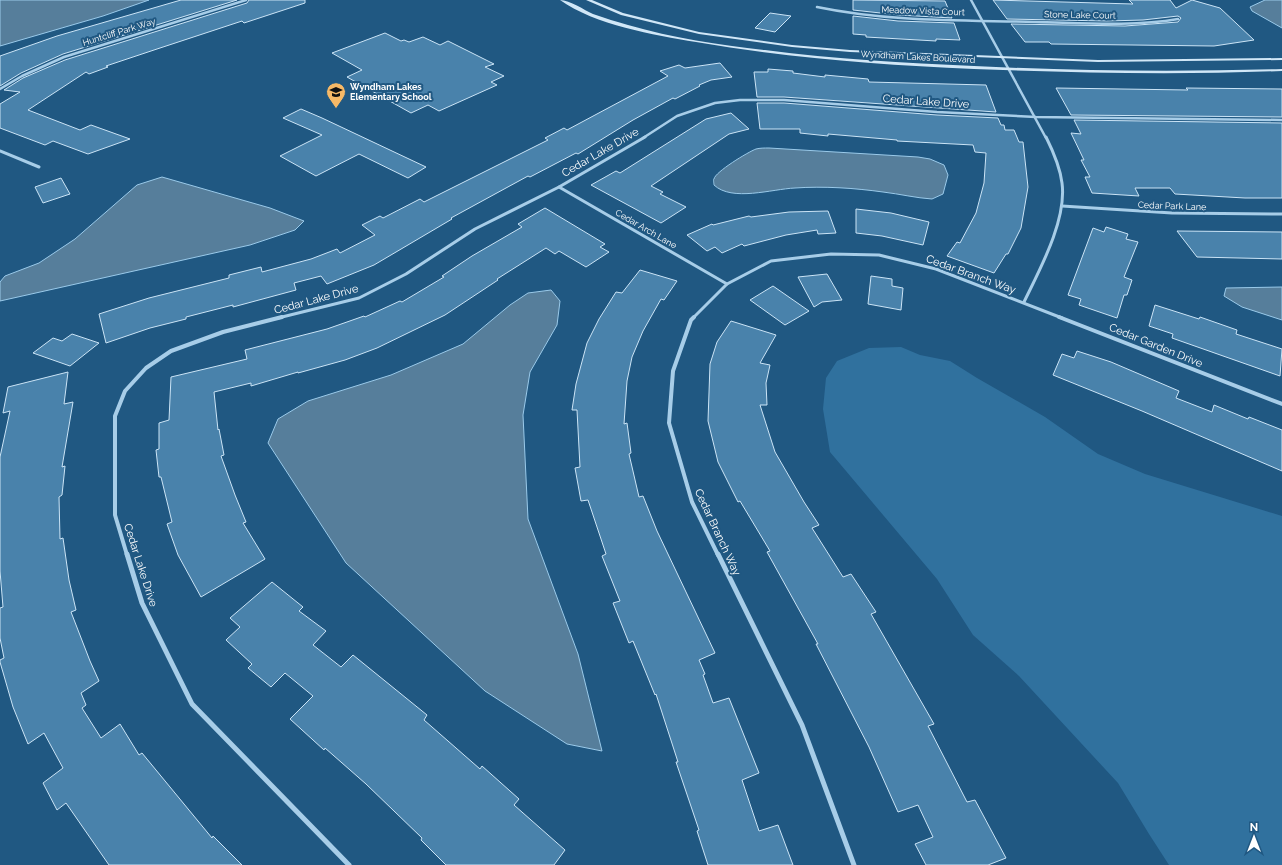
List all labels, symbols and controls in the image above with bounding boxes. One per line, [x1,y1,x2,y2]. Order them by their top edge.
street label: Meadow Vista Court [881,5,965,17]
street label: Stone Lake Court [1044,9,1116,21]
street label: Huntcliff Park Way [81,16,157,48]
street label: Wyndham Lakes Boulevard [860,49,976,65]
school or university icon: Wyndham Lakes Elementary School [325,81,347,109]
place label: Wyndham Lakes Elementary School [350,82,432,102]
street label: Cedar Lake Drive [882,92,970,111]
street label: Cedar Lake Drive [559,125,642,180]
street label: Cedar Park Lane [1138,200,1207,212]
street label: Cedar Arch Lane [614,207,679,251]
street label: Cedar Branch Way [924,252,1017,297]
street label: Cedar Lake Drive [273,282,360,317]
street label: Cedar Garden Drive [1107,321,1205,370]
street label: Cedar Branch Way [692,487,743,578]
street label: Cedar Lake Drive [121,522,160,609]
north arrow [1234,817,1274,857]
text: N [1250,821,1258,834]

